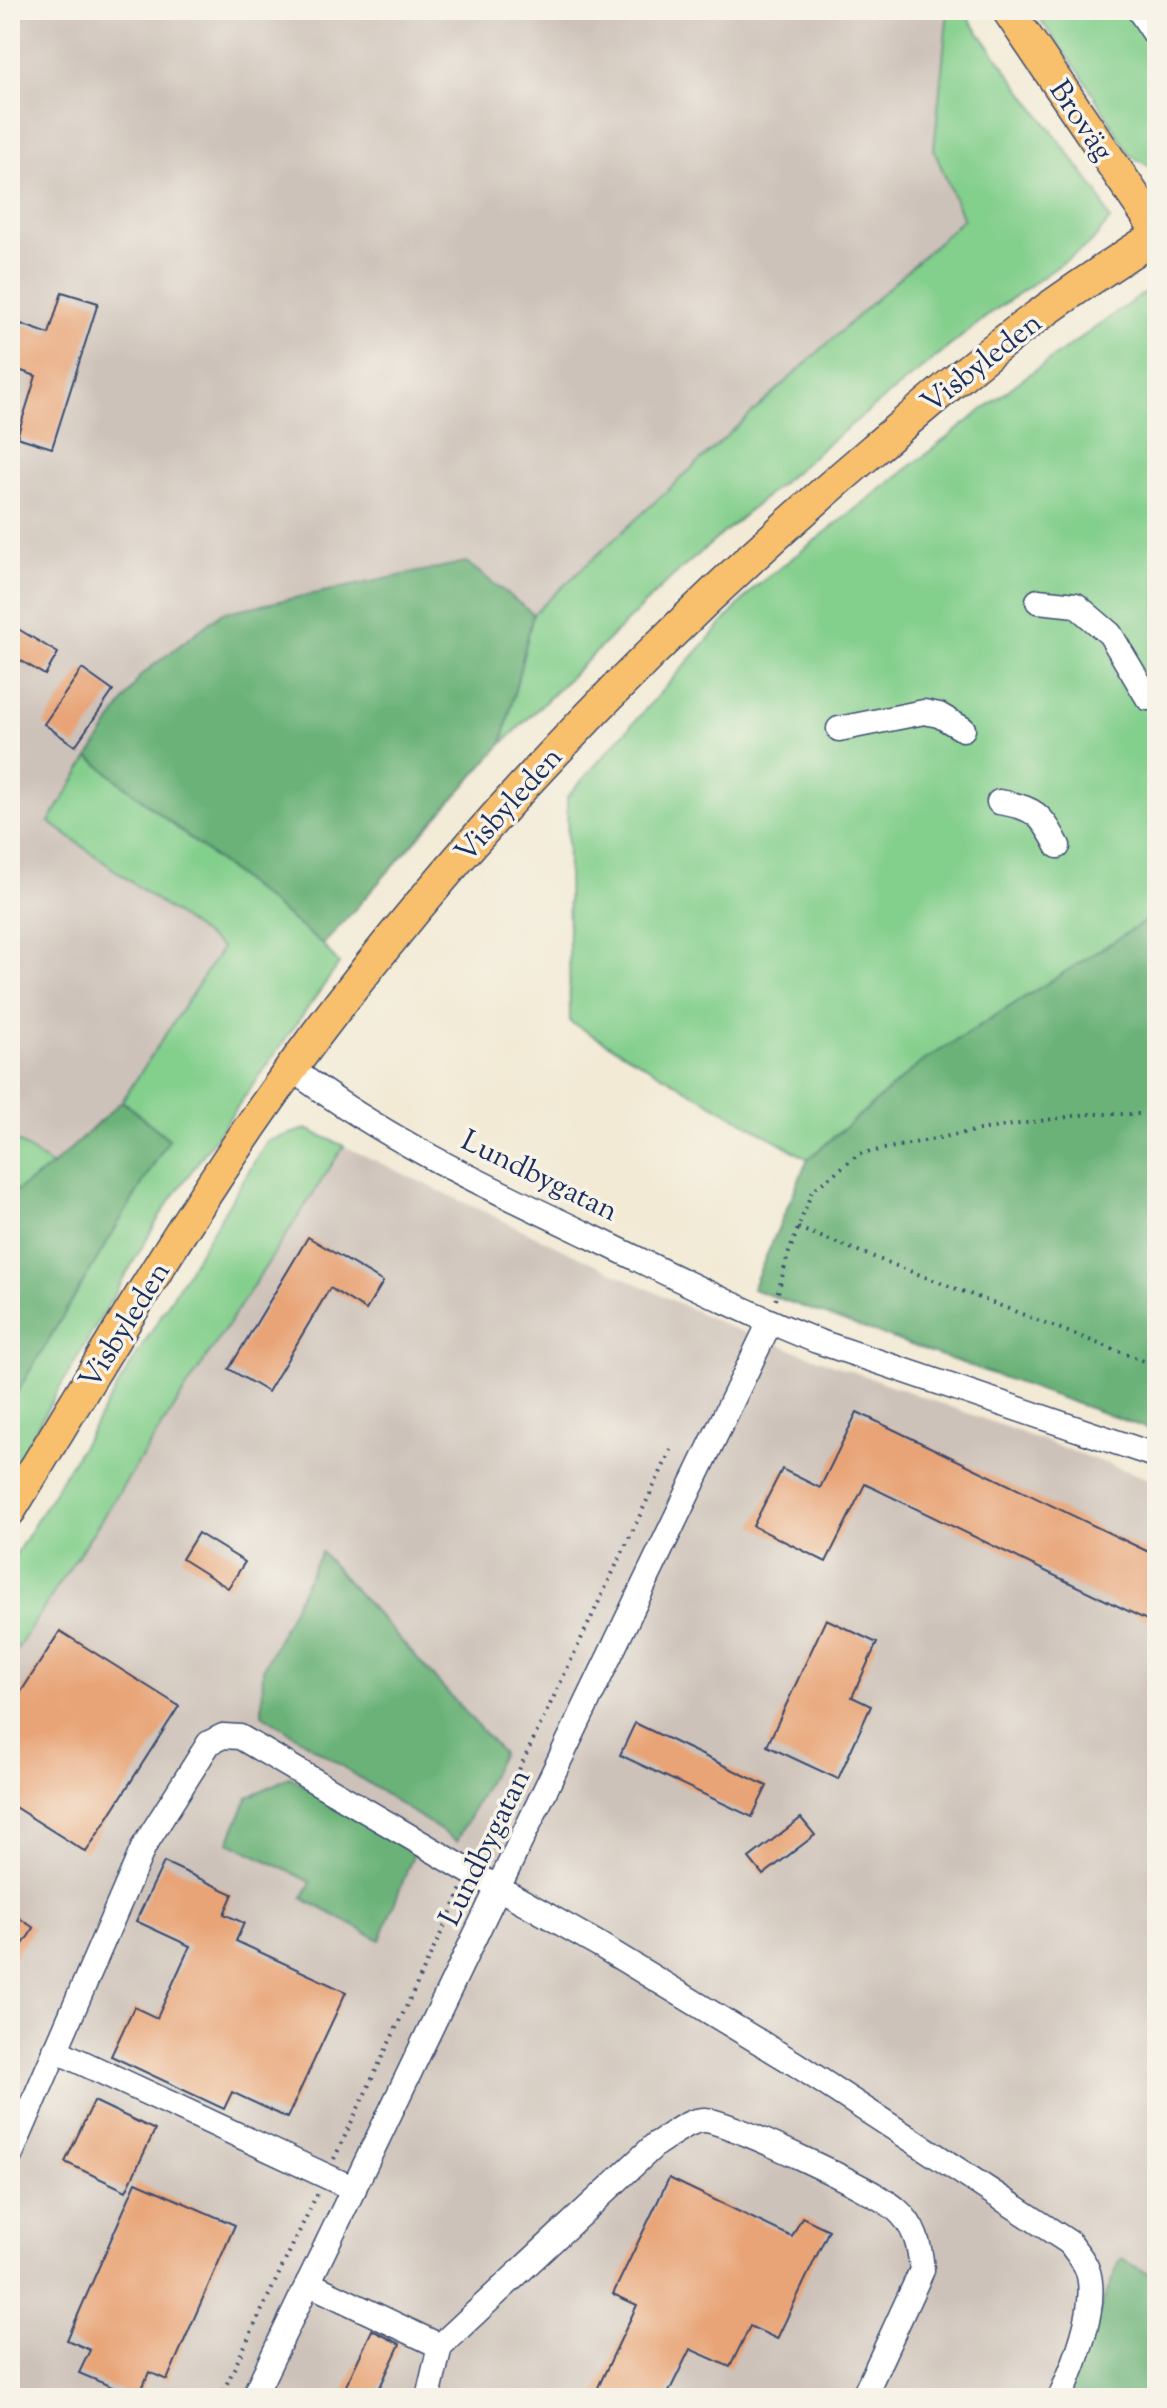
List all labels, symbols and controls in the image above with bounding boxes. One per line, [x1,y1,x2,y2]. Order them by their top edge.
street label: Broväg [1037,72,1123,170]
street label: Visbyleden [913,303,1052,425]
street label: Visbyleden [446,738,574,873]
street label: Lundbygatan [453,1121,625,1234]
street label: Visbyleden [70,1254,182,1398]
street label: Lundbygatan [430,1762,543,1934]

